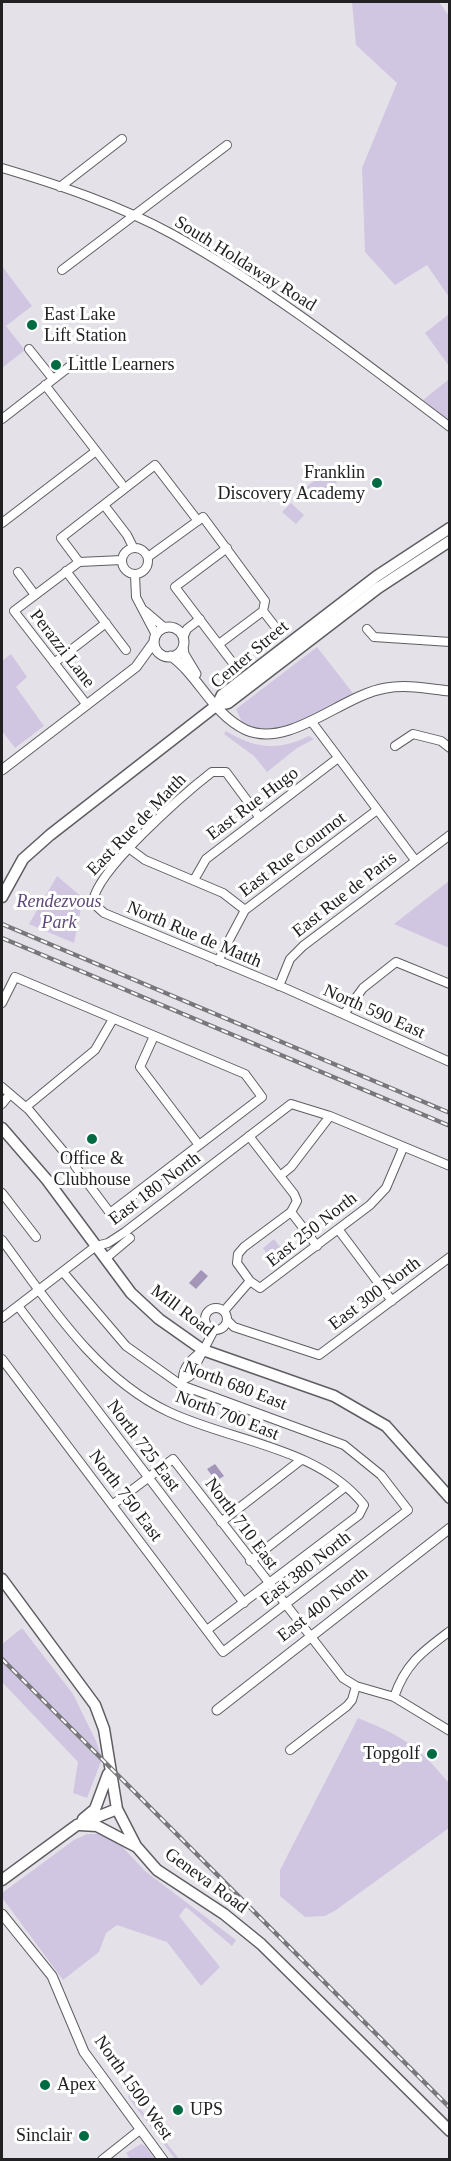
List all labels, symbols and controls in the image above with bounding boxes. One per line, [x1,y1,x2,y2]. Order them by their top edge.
street label: South Holdaway Road [170,212,320,316]
place label: East Lake Lift Station [44,304,126,346]
marker: East Lake Lift Station [25,318,39,332]
place label: Little Learners [68,354,174,376]
marker: Little Learners [49,358,63,372]
place label: Franklin Discovery Academy [218,462,365,504]
marker: Franklin Discovery Academy [370,476,384,490]
street label: Perazzi Lane [25,606,99,692]
street label: Center Street [207,616,293,694]
street label: East Rue Hugo [203,763,303,845]
street label: East Rue de Matth [83,769,191,881]
street label: East Rue Cournot [235,808,351,902]
street label: East Rue de Paris [289,848,401,942]
park label: Rendezvous Park [17,891,101,934]
street label: North Rue de Matth [123,897,265,973]
street label: North 590 East [320,980,428,1044]
marker: Office & Clubhouse [85,1132,99,1146]
place label: Office & Clubhouse [53,1148,131,1190]
street label: East 180 North [105,1148,205,1230]
street label: East 250 North [262,1188,362,1272]
street label: East 300 North [325,1253,425,1335]
street label: Mill Road [146,1280,218,1342]
street label: North 680 East [180,1356,290,1416]
street label: North 700 East [172,1386,282,1446]
street label: North 725 East [102,1396,184,1496]
street label: North 750 East [84,1446,166,1546]
street label: North 710 East [200,1474,282,1574]
street label: East 380 North [256,1527,356,1611]
street label: East 400 North [273,1563,373,1647]
place label: Topgolf [363,1743,420,1765]
marker: Topgolf [425,1747,439,1761]
street label: Geneva Road [160,1844,252,1918]
street label: North 1500 West [89,2032,177,2144]
place label: Apex [57,2074,96,2096]
marker: Apex [38,2078,52,2092]
place label: UPS [190,2099,223,2121]
marker: UPS [171,2103,185,2117]
place label: Sinclair [16,2125,72,2147]
marker: Sinclair [77,2129,91,2143]

